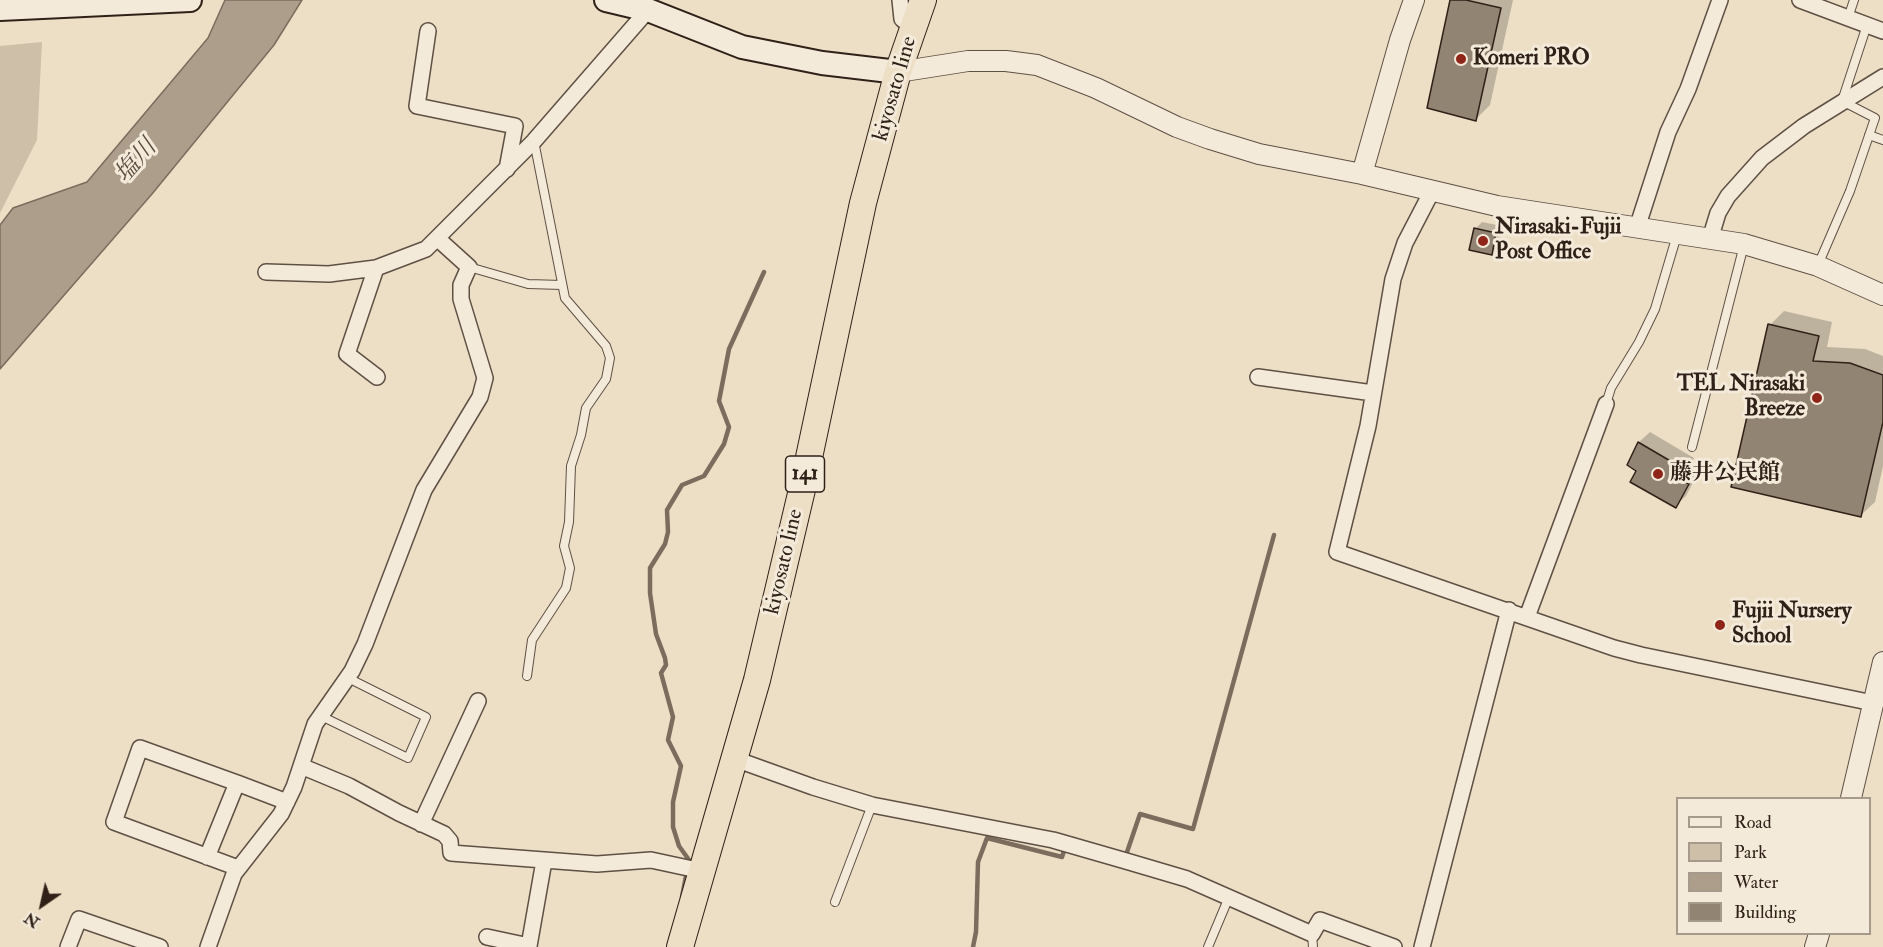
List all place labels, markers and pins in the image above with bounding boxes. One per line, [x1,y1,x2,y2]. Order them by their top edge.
place label: Komeri PRO [1473,46,1590,72]
marker: Komeri PRO [1454,52,1468,66]
place label: Nirasaki-Fujii Post Office [1495,215,1621,266]
marker: Nirasaki-Fujii Post Office [1476,234,1490,248]
place label: TEL Nirasaki Breeze [1677,372,1805,424]
marker: TEL Nirasaki Breeze [1810,391,1824,405]
place label: 藤井公民館 [1670,461,1780,487]
marker: 藤井公民館 [1651,467,1665,481]
place label: Fujii Nursery School [1732,599,1851,650]
marker: Fujii Nursery School [1713,618,1727,632]

